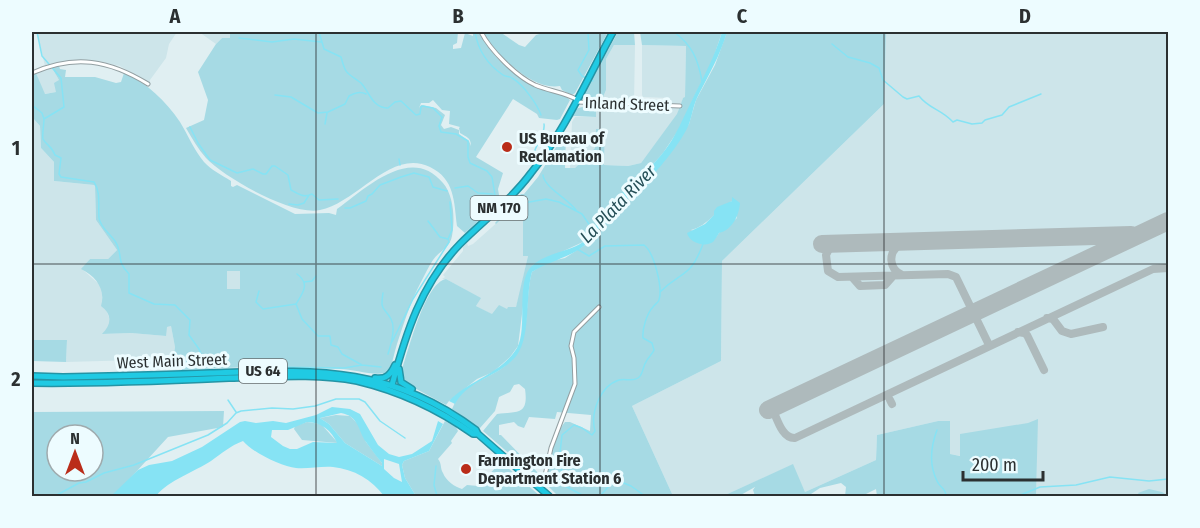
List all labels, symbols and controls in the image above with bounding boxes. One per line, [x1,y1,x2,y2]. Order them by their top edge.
text: A [169,4,182,28]
text: B [452,4,464,28]
text: C [737,4,748,28]
text: D [1019,4,1031,28]
street label: Inland Street [584,93,670,115]
place label: US Bureau of Reclamation [519,129,606,166]
text: 1 [12,136,20,160]
marker: US Bureau of Reclamation [500,140,514,154]
water label: La Plata River [575,160,661,248]
road number: NM 170 [470,196,528,220]
street label: West Main Street [117,350,228,372]
road number: US 64 [239,359,287,383]
text: 2 [10,367,21,391]
north arrow [45,423,105,483]
text: N [70,429,80,448]
scale bar [963,444,1042,482]
place label: Farmington Fire Department Station 6 [478,451,621,488]
text: 200 m [972,454,1017,476]
marker: Farmington Fire Department Station 6 [459,462,473,476]

